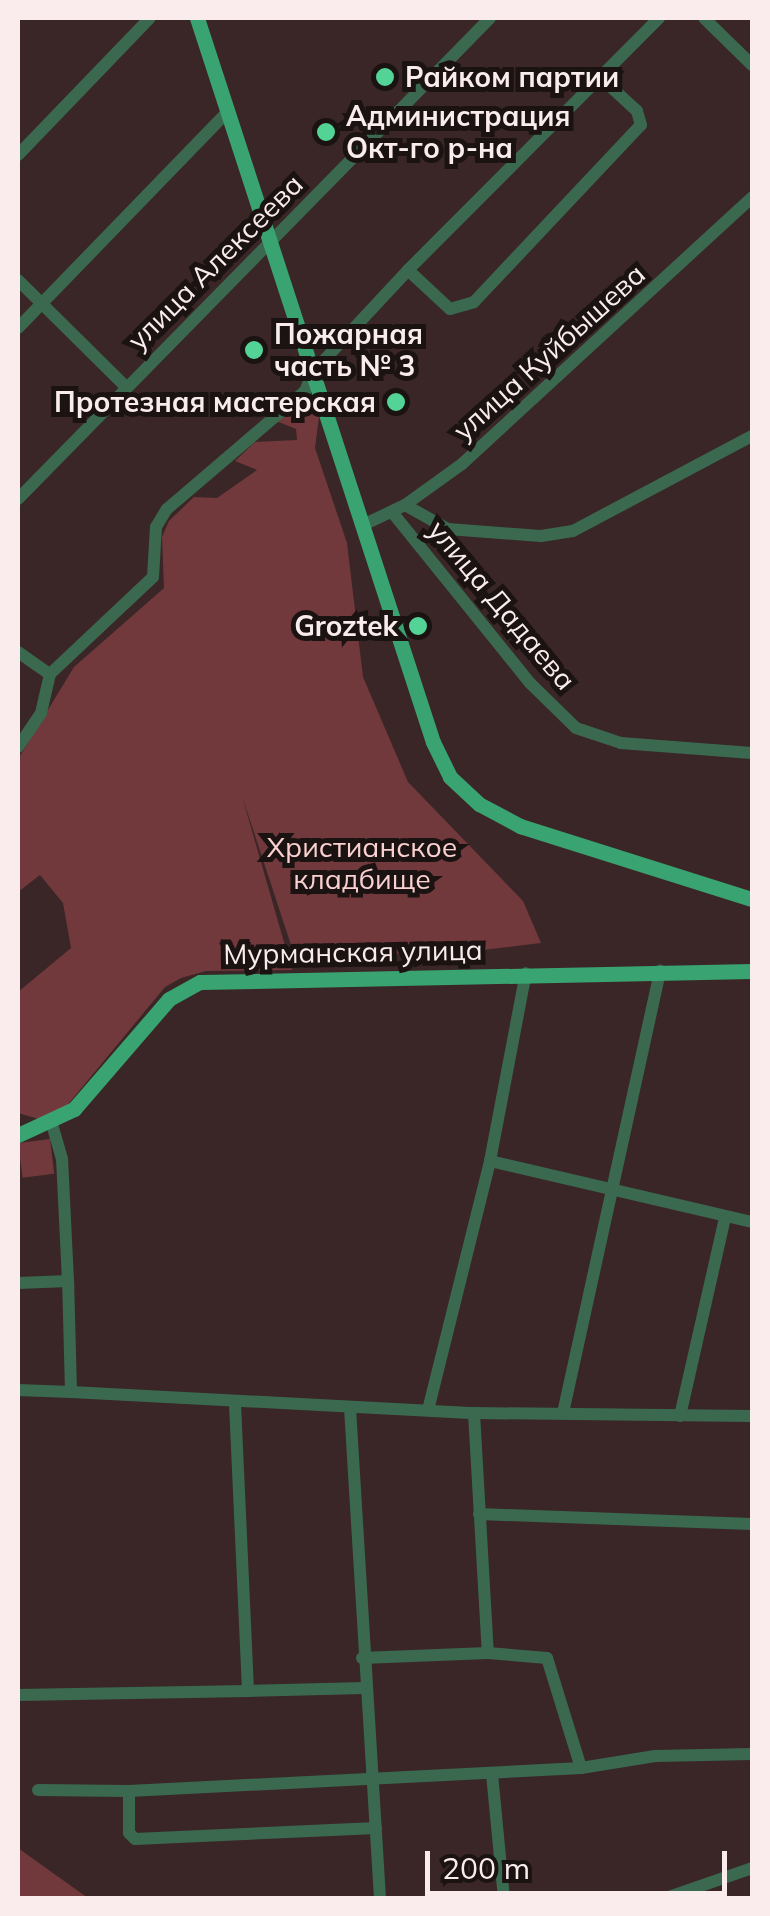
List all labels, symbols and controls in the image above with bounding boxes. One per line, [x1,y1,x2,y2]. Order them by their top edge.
place label: Райком партии [405,60,619,94]
marker: Райком партии [374,66,396,88]
place label: Администрация Окт-го р-на [346,99,571,165]
marker: Администрация Окт-го р-на [315,121,337,143]
street label: улица Алексеева [120,167,310,357]
street label: улица Куйбышева [446,257,652,447]
place label: Пожарная часть № 3 [274,317,423,383]
marker: Пожарная часть № 3 [243,339,265,361]
place label: Протезная мастерская [54,385,376,419]
marker: Протезная мастерская [385,391,407,413]
street label: улица Дадаева [421,513,583,697]
place label: Groztek [294,609,398,643]
marker: Groztek [407,615,429,637]
park label: Христианское кладбище [267,830,457,896]
street label: Мурманская улица [223,933,483,971]
scale bar [430,1831,732,1893]
text: 200 m [442,1849,530,1887]

